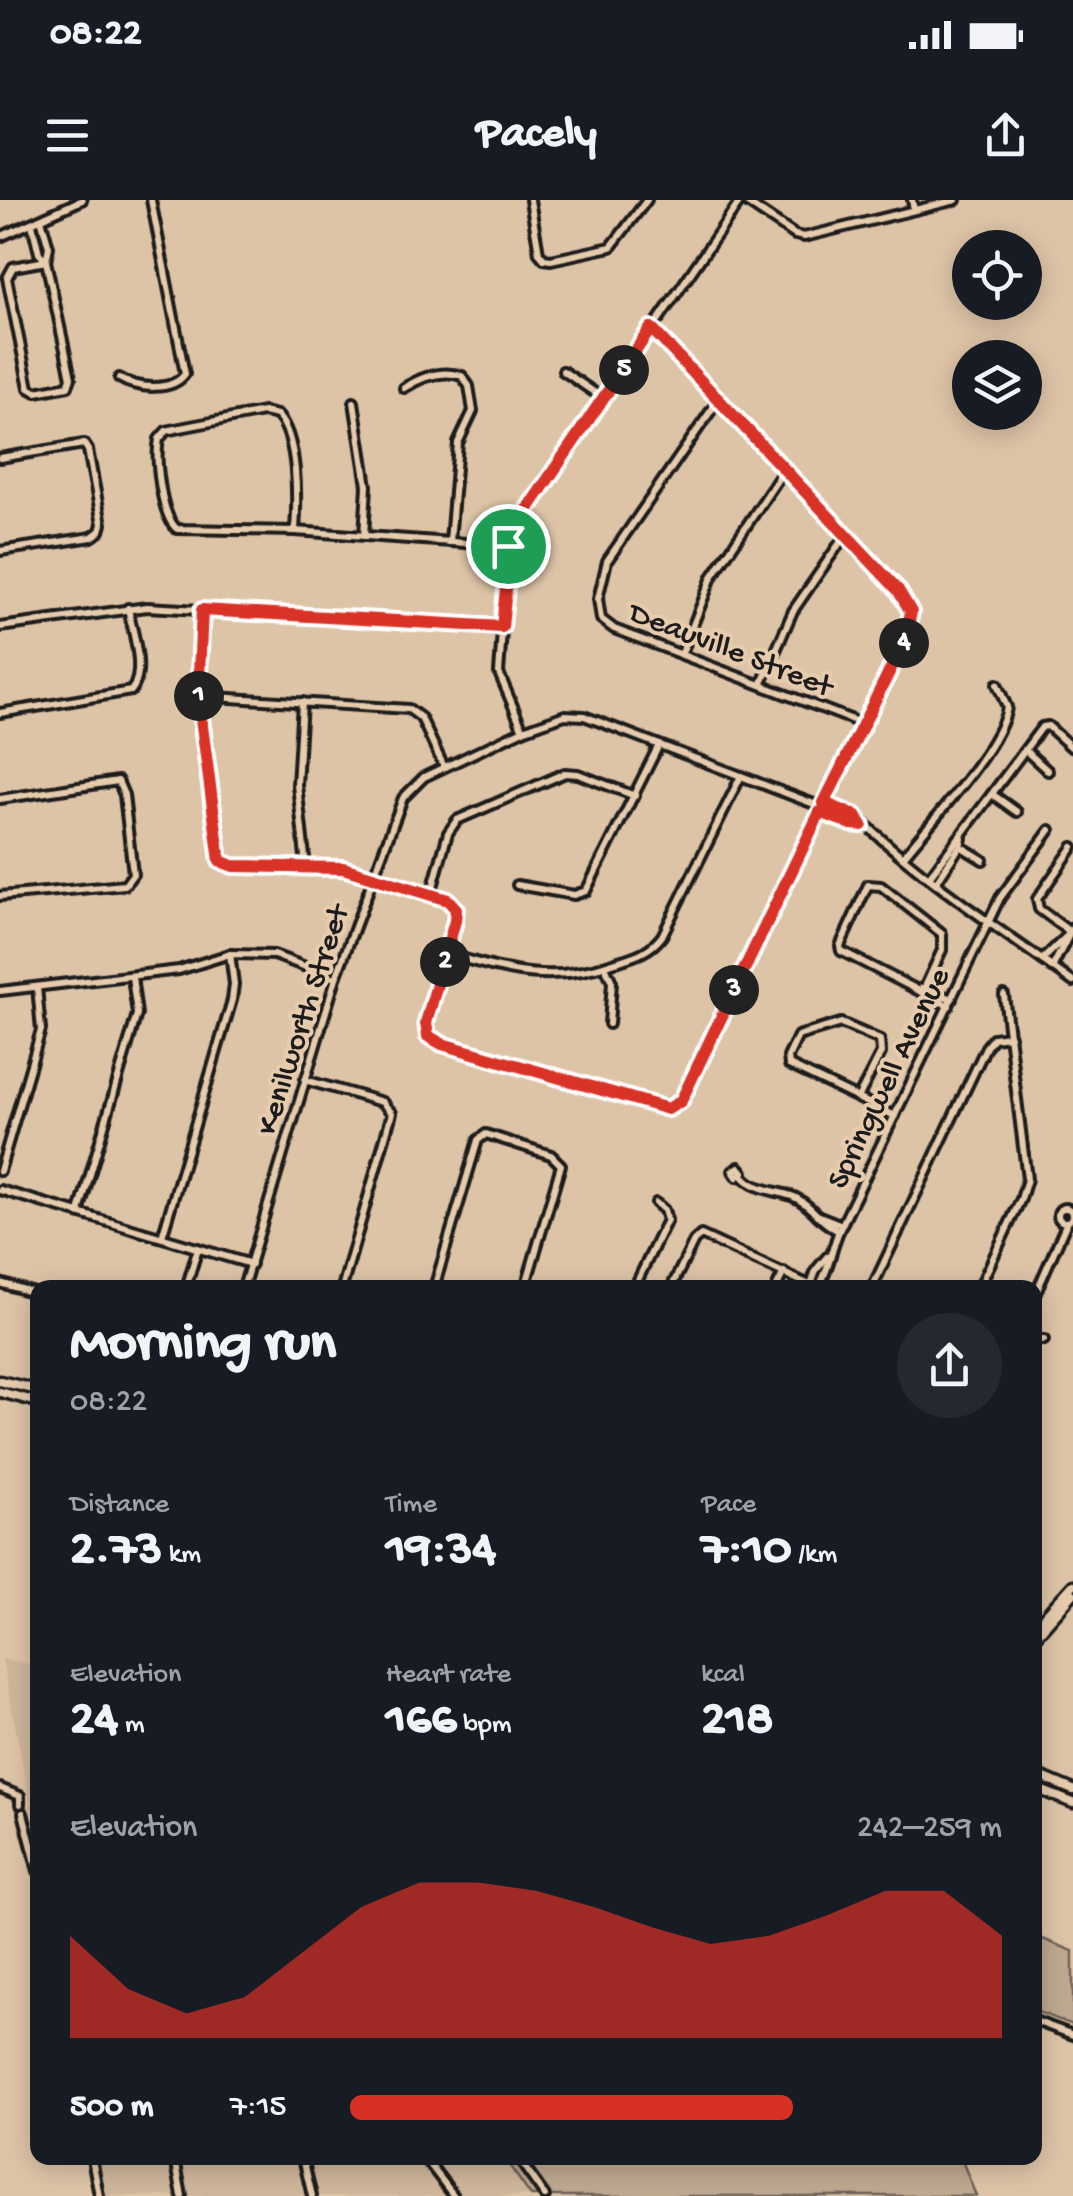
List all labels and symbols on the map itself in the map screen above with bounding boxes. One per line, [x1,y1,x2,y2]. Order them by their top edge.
pin: 5 [599,345,649,395]
pin [466,504,551,589]
street label: Deauville Street [621,595,840,709]
pin: 4 [879,618,929,668]
pin: 1 [174,671,224,721]
street label: Kenilworth Street [250,898,361,1140]
pin: 2 [420,937,470,987]
street label: Springwell Avenue [820,962,961,1196]
pin: 3 [709,965,759,1015]

